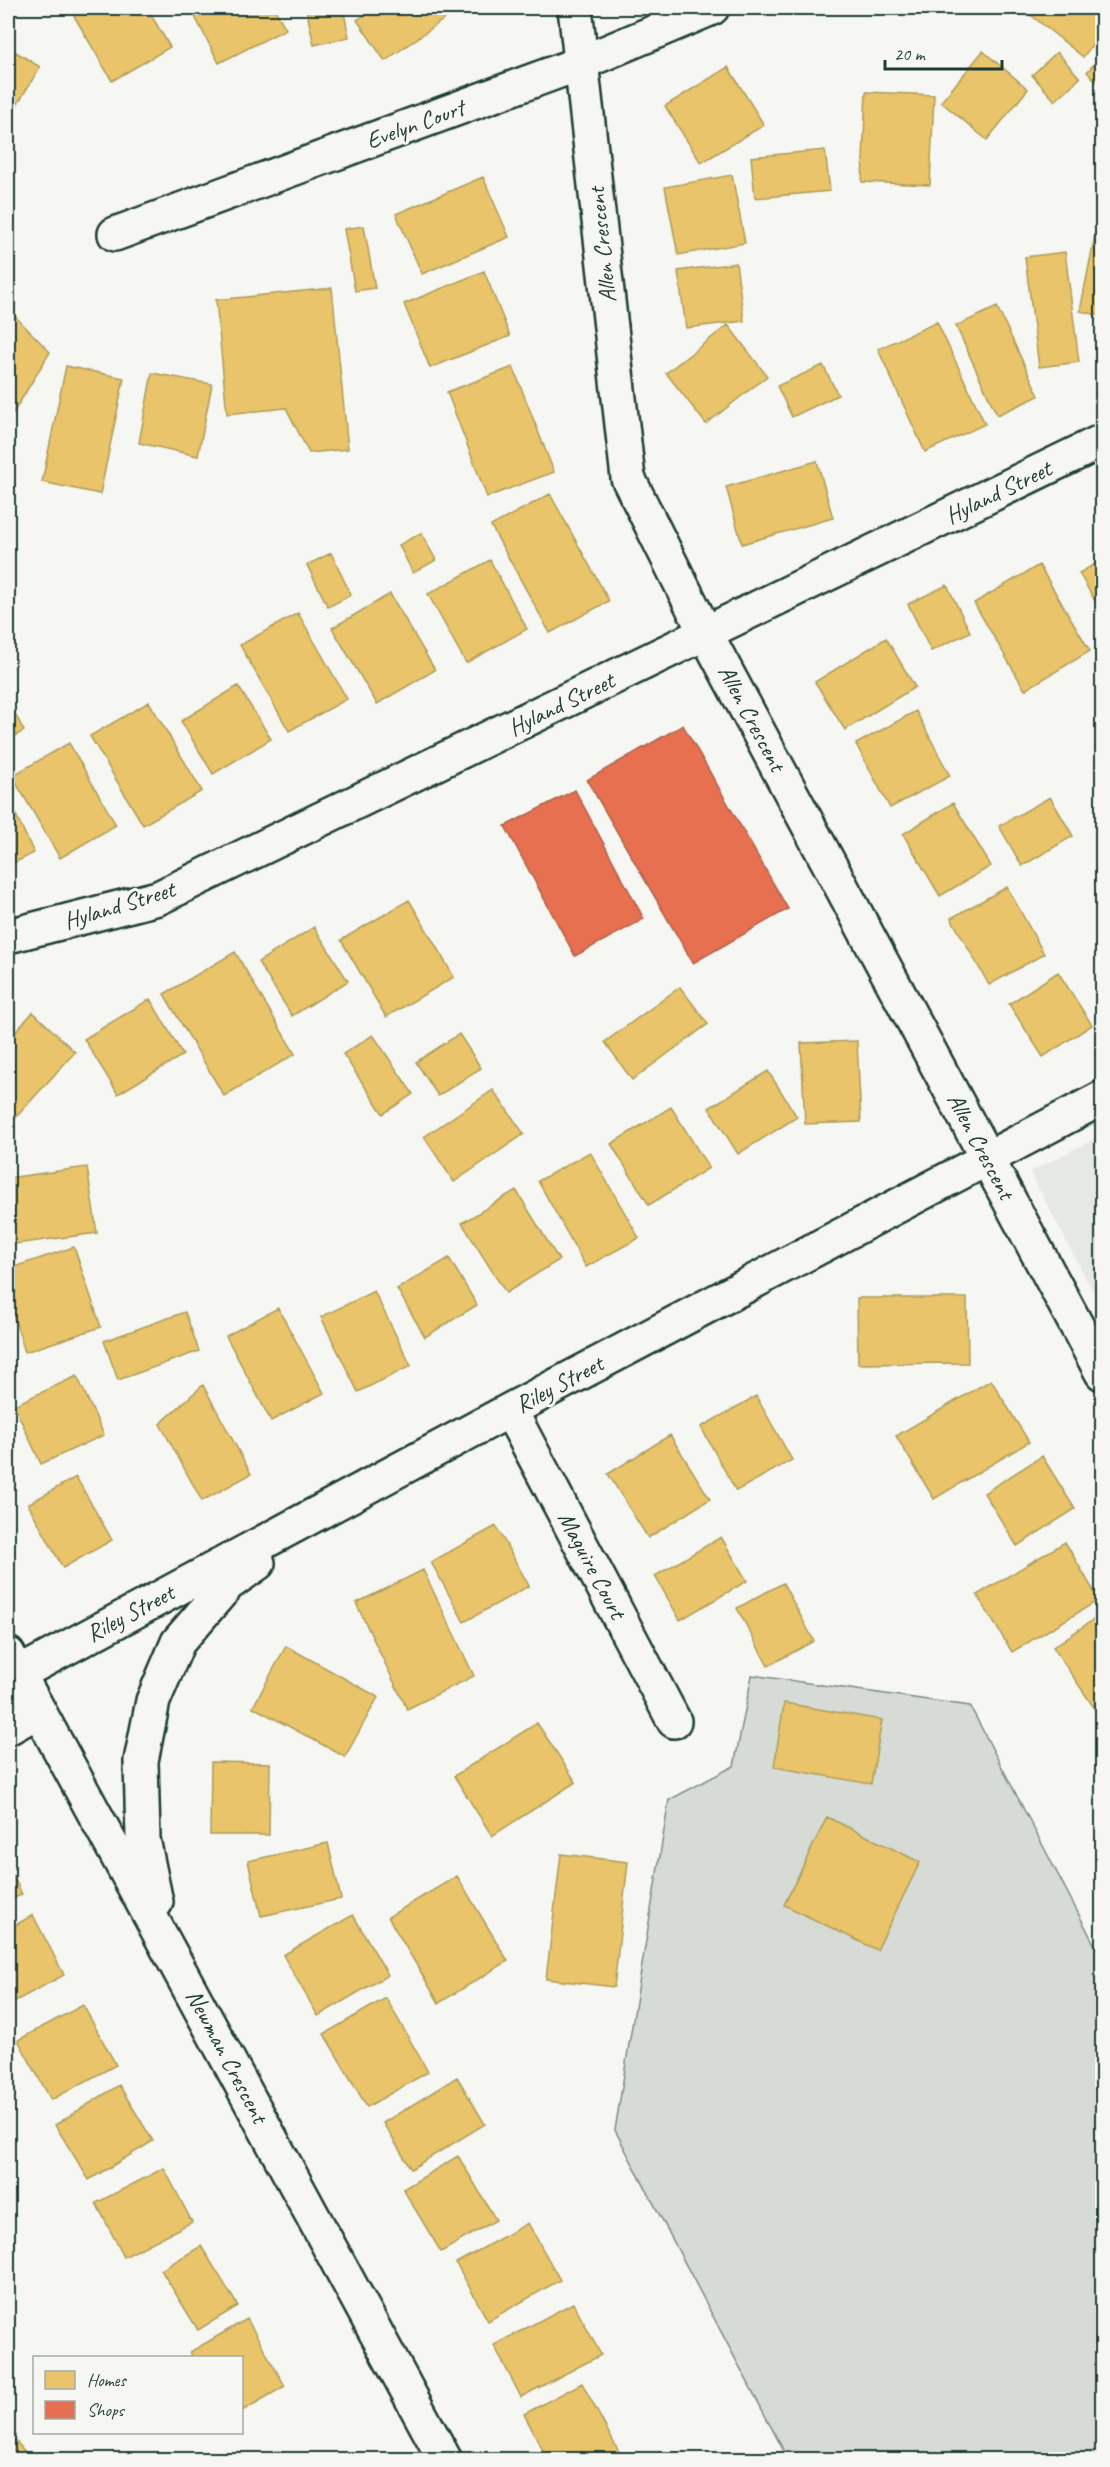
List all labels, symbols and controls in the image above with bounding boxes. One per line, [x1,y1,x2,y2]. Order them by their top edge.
scale bar [885,33,1002,71]
text: 20 m [894,43,927,65]
street label: Evelyn Court [362,91,471,156]
street label: Allen Crescent [581,184,623,304]
street label: Hyland Street [940,453,1058,531]
street label: Allen Crescent [712,660,793,778]
street label: Hyland Street [503,665,621,743]
street label: Hyland Street [60,873,180,936]
street label: Allen Crescent [941,1088,1022,1206]
street label: Riley Street [510,1347,610,1420]
street label: Maguire Court [551,1506,634,1626]
street label: Riley Street [81,1576,181,1649]
street label: Newman Crescent [179,1984,276,2130]
legend [33,2356,243,2434]
text: Homes [87,2369,127,2391]
text: Shops [87,2399,126,2421]

